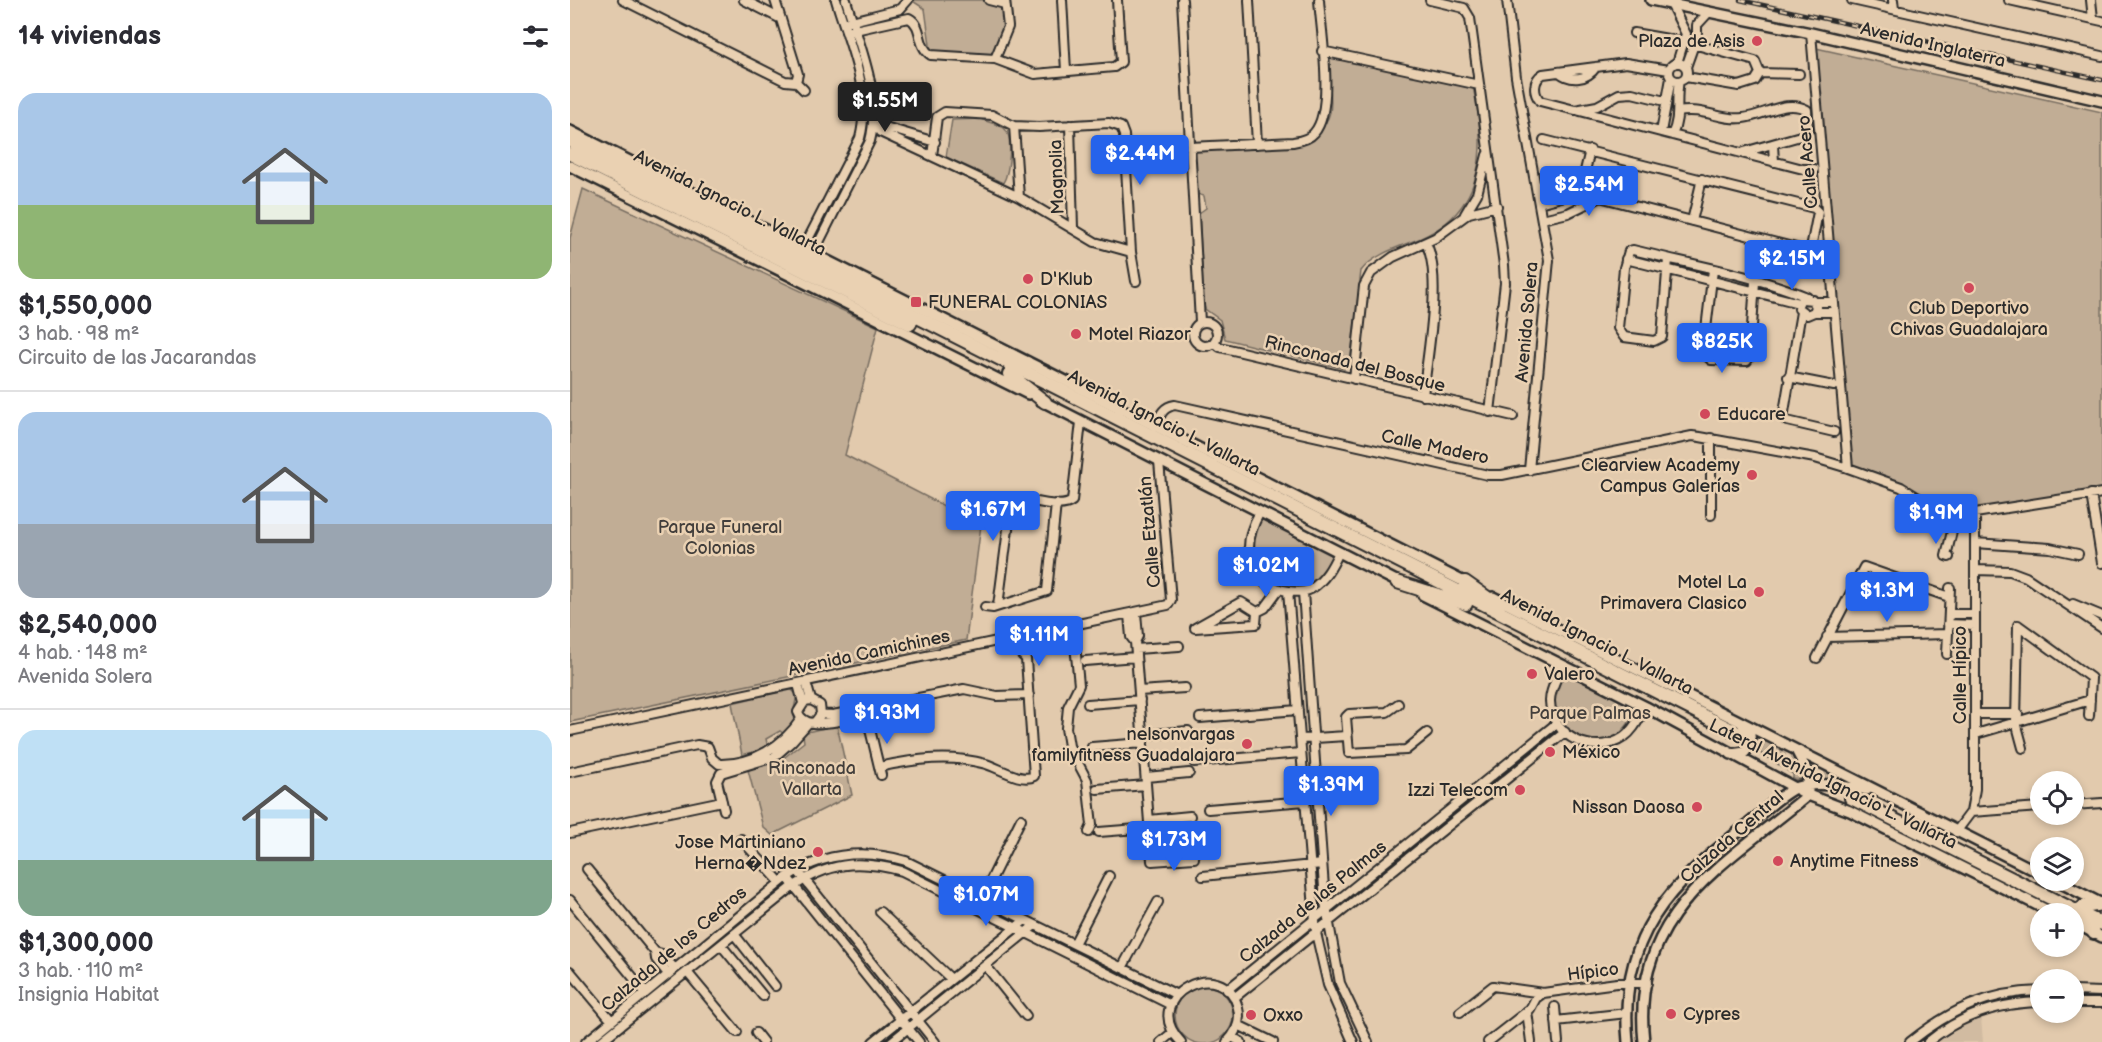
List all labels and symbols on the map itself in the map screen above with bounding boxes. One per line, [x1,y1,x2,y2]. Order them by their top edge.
street label: Avenida Inglaterra [1859,18,2007,72]
place label: Plaza de Asis [1638,31,1745,52]
marker: Plaza de Asis [1750,34,1764,48]
pin: $1.55M [836,82,934,133]
street label: Calle Acero [1793,114,1823,210]
pin: $2.44M [1091,135,1189,186]
street label: Magnolia [1045,139,1069,215]
street label: Avenida Ignacio L. Vallarta [631,145,829,261]
pin: $2.54M [1540,166,1638,217]
pin: $2.15M [1743,240,1841,291]
street label: Avenida Solera [1511,261,1543,383]
place label: D'Klub [1040,269,1093,290]
marker: D'Klub [1021,272,1035,286]
marker: Club Deportivo Chivas Guadalajara [1962,281,1976,295]
place label: FUNERAL COLONIAS [928,292,1107,313]
marker: FUNERAL COLONIAS [909,295,923,309]
place label: Club Deportivo Chivas Guadalajara [1890,298,2048,340]
pin: $825K [1680,323,1764,374]
place label: Motel Riazor [1088,324,1191,345]
marker: Motel Riazor [1069,327,1083,341]
street label: Rinconada del Bosque [1263,331,1448,397]
street label: Avenida Ignacio L. Vallarta [1065,365,1263,481]
place label: Educare [1717,404,1786,425]
marker: Educare [1698,407,1712,421]
street label: Calle Madero [1379,425,1491,469]
place label: Clearview Academy Campus Galerías [1581,455,1741,497]
marker: Clearview Academy Campus Galerías [1745,468,1759,482]
street label: Calle Etzatlán [1135,475,1165,589]
pin: $1.67M [944,491,1042,542]
pin: $1.9M [1894,494,1978,545]
park label: Parque Funeral Colonias [658,517,782,559]
pin: $1.02M [1217,547,1315,598]
place label: Motel La Primavera Clasico [1600,572,1747,614]
pin: $1.3M [1845,572,1929,623]
street label: Avenida Ignacio L. Vallarta [1498,584,1696,700]
marker: Motel La Primavera Clasico [1752,585,1766,599]
pin: $1.11M [990,616,1088,667]
street label: Avenida Camichines [786,626,952,680]
street label: Calle Hípico [1950,626,1971,724]
place label: Valero [1544,664,1595,685]
marker: Valero [1525,667,1539,681]
pin: $1.93M [838,694,936,745]
park label: Parque Palmas [1529,703,1651,724]
street label: Lateral Avenida Ignacio L. Vallarta [1706,715,1960,853]
place label: nelsonvargas familyfitness Guadalajara [1032,724,1235,766]
marker: nelsonvargas familyfitness Guadalajara [1240,737,1254,751]
place label: México [1562,742,1621,763]
marker: México [1543,745,1557,759]
park label: Rinconada Vallarta [768,758,856,800]
pin: $1.39M [1282,766,1380,817]
place label: Izzi Telecom [1408,780,1508,801]
marker: Izzi Telecom [1513,783,1527,797]
street label: Calzada Central [1676,786,1788,888]
place label: Nissan Daosa [1572,797,1685,818]
marker: Nissan Daosa [1690,800,1704,814]
pin: $1.73M [1125,821,1223,872]
place label: Jose Martiniano Herna�Ndez [675,832,806,874]
street label: Calzada de las Palmas [1235,836,1391,968]
marker: Jose Martiniano Herna�Ndez [811,845,825,859]
place label: Anytime Fitness [1790,851,1919,872]
marker: Anytime Fitness [1771,854,1785,868]
pin: $1.07M [937,876,1035,927]
street label: Calzada de los Cedros [597,882,751,1016]
street label: Hípico [1566,958,1620,986]
place label: Cypres [1683,1004,1740,1025]
place label: Oxxo [1263,1005,1303,1026]
marker: Cypres [1664,1007,1678,1021]
marker: Oxxo [1244,1008,1258,1022]

